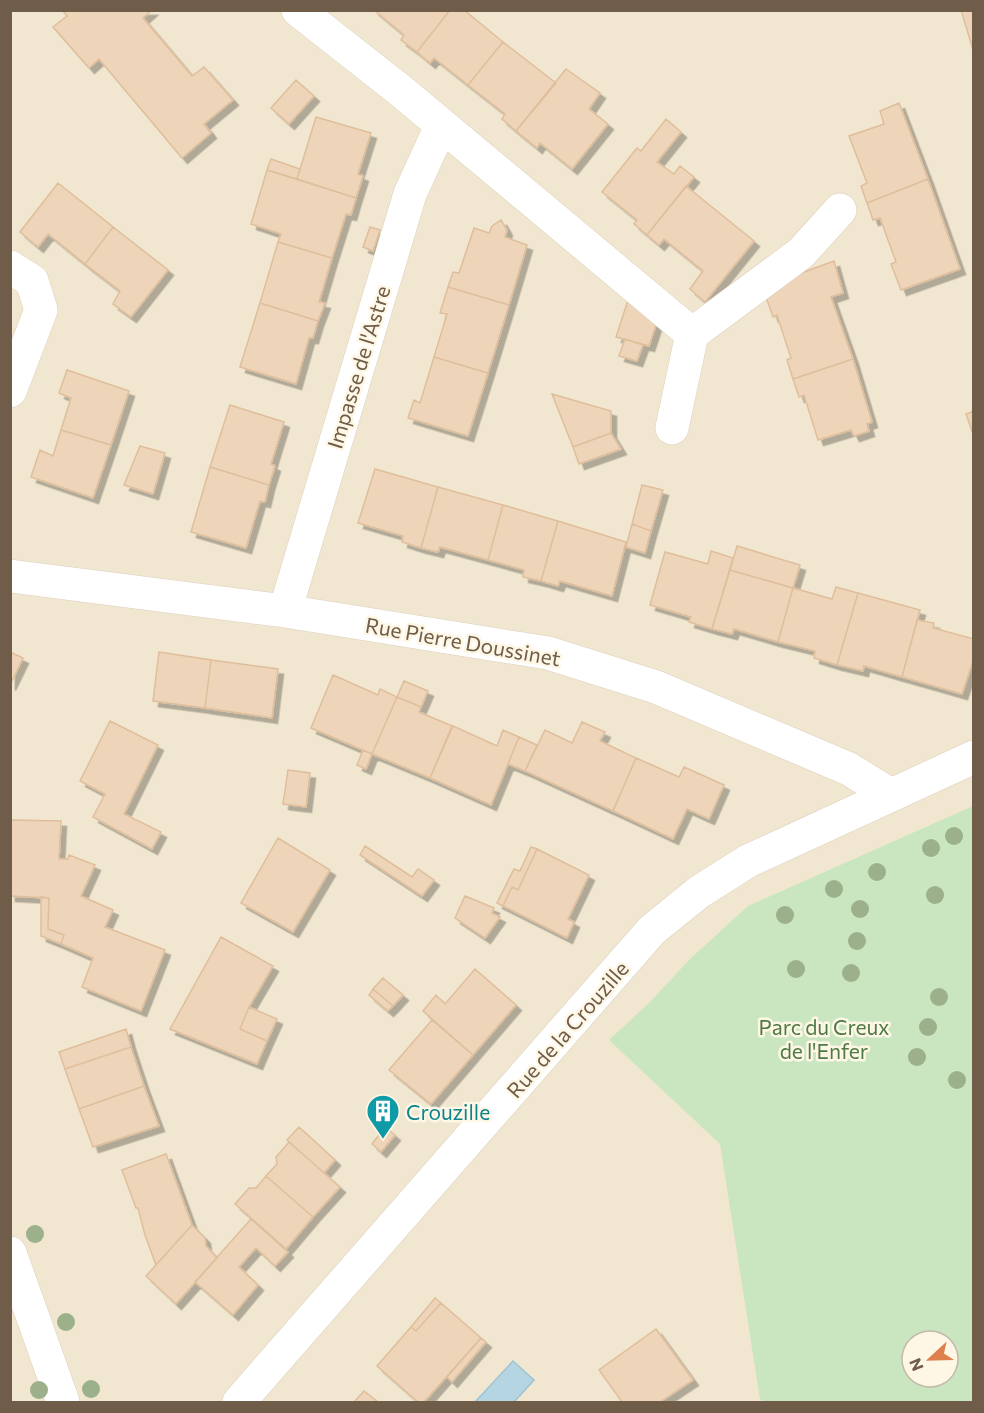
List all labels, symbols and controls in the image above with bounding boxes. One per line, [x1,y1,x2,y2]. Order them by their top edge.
street label: Impasse de l'Astre [321,282,395,452]
street label: Rue Pierre Doussinet [363,612,563,670]
street label: Rue de la Crouzille [501,956,633,1102]
park label: Parc du Creux de l'Enfer [759,1014,889,1063]
building icon: Crouzille [365,1093,401,1140]
place label: Crouzille [406,1099,490,1124]
north arrow [900,1329,960,1389]
text: N [905,1356,927,1374]

